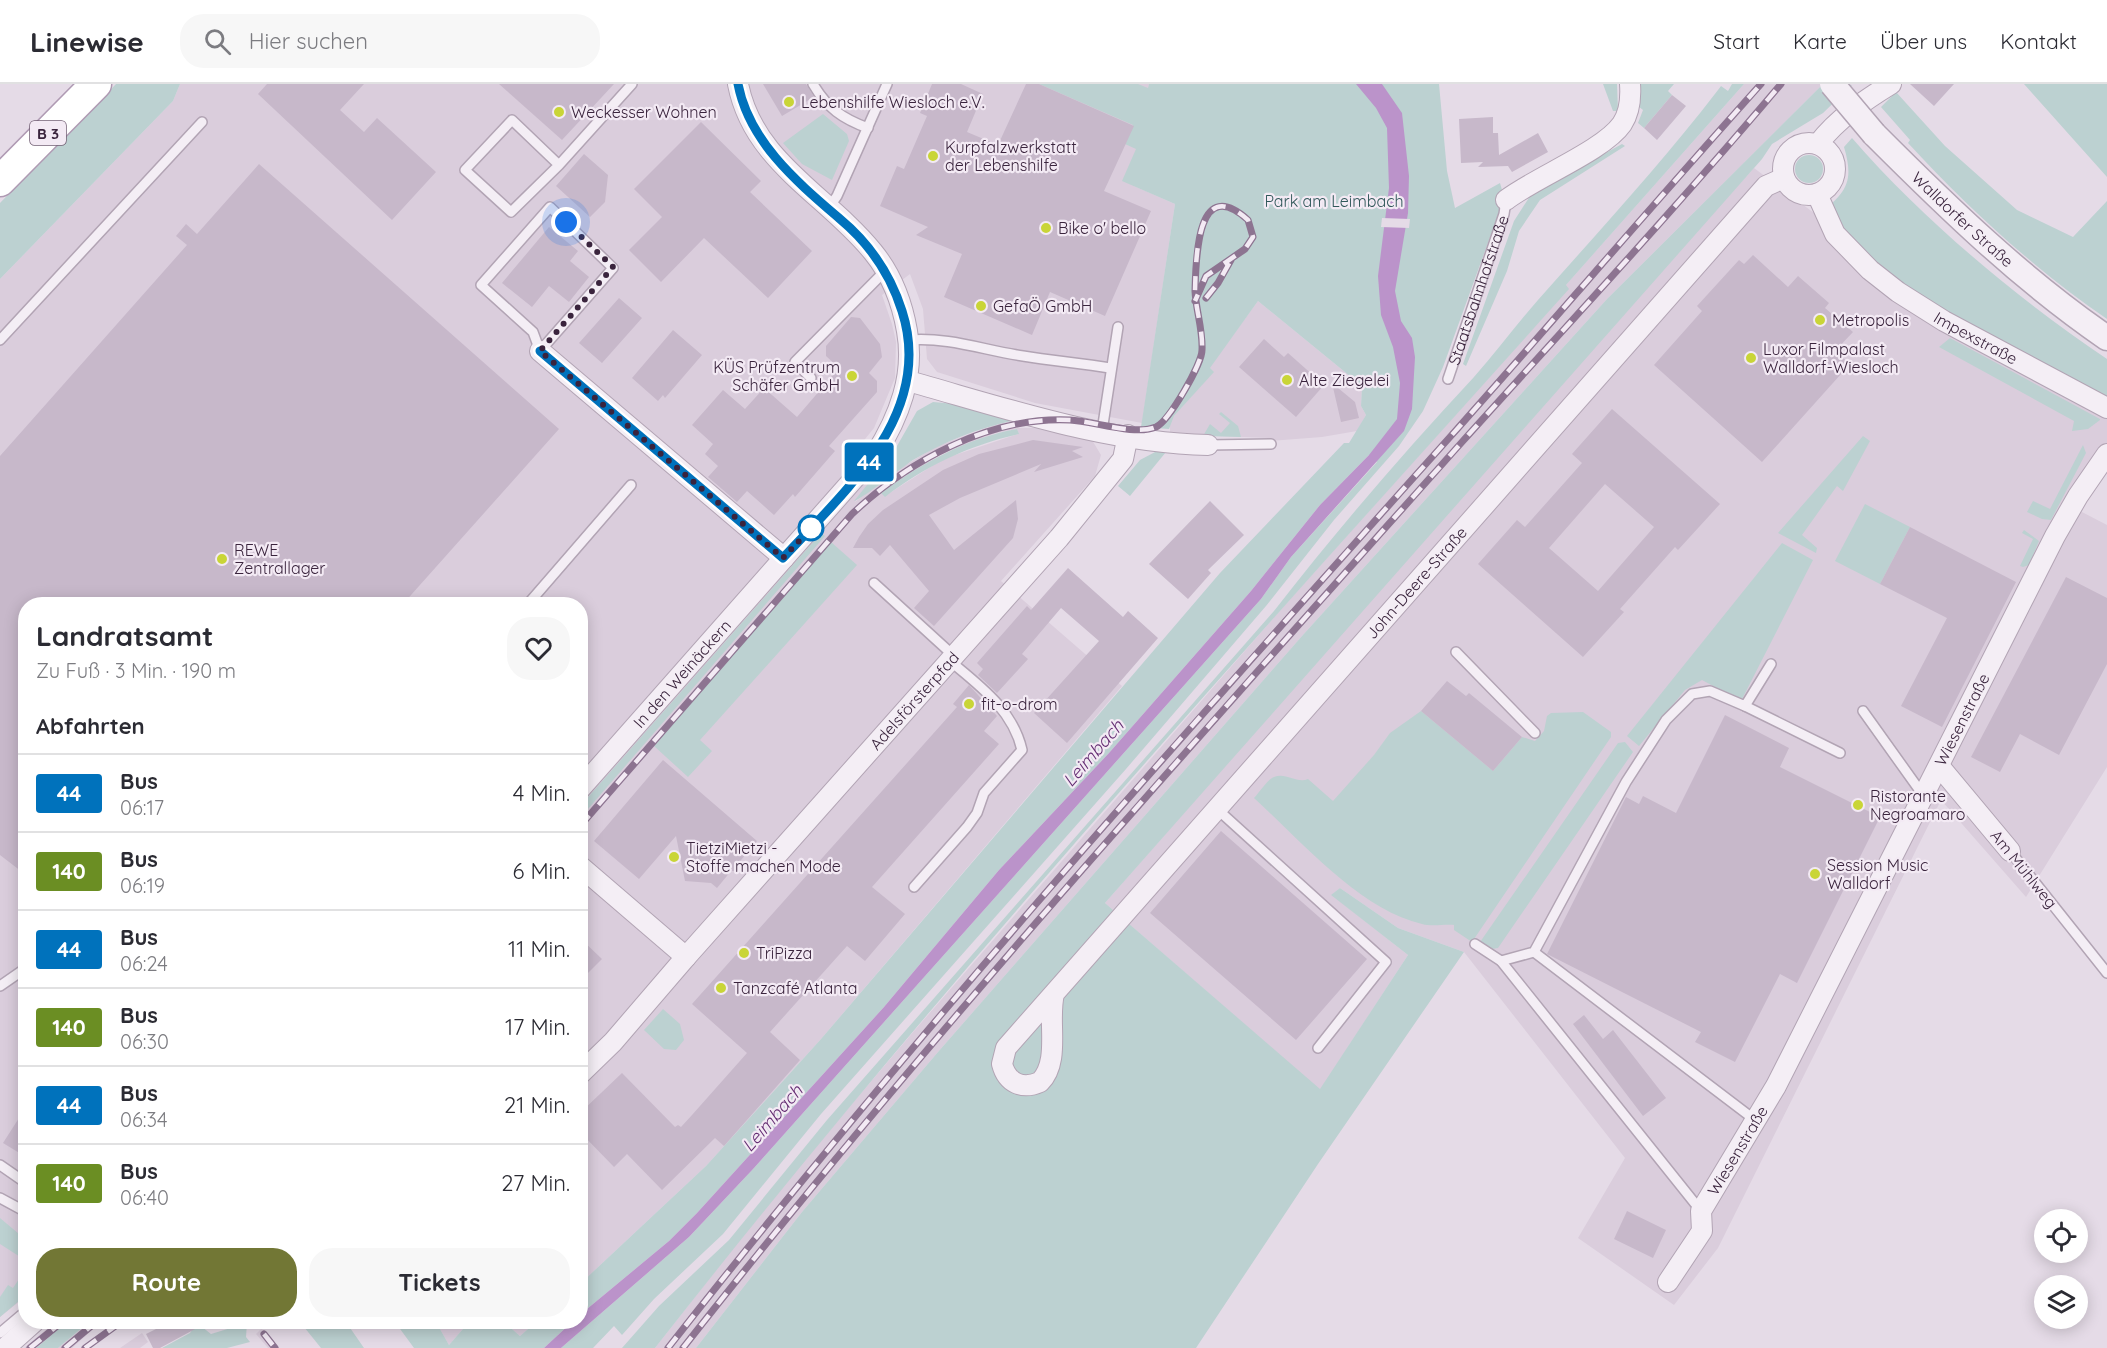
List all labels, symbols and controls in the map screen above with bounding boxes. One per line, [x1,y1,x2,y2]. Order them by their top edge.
search box [180,14,600,68]
text: Linewise [30,24,144,59]
icon: search [201,25,234,58]
text: Hier suchen [249,27,368,55]
text: Start [1713,28,1760,54]
text: Karte [1793,28,1847,54]
text: Über uns [1880,28,1967,54]
text: Kontakt [2000,28,2077,54]
place label: Lebenshilfe Wiesloch e.V. [801,92,985,112]
marker: Lebenshilfe Wiesloch e.V. [782,95,796,109]
place label: Weckesser Wohnen [571,102,717,122]
marker: Weckesser Wohnen [552,105,566,119]
road number: B 3 [30,121,66,145]
place label: Kurpfalzwerkstatt der Lebenshilfe [945,137,1077,175]
marker: Kurpfalzwerkstatt der Lebenshilfe [926,149,940,163]
street label: Walldorfer Straße [1908,167,2018,271]
park label: Park am Leimbach [1264,191,1404,211]
your location [551,207,581,237]
street label: Staatsbahnhofstraße [1444,212,1513,367]
place label: Bike o' bello [1058,218,1146,238]
marker: Bike o' bello [1039,221,1053,235]
place label: GefaÖ GmbH [993,296,1092,316]
marker: GefaÖ GmbH [974,299,988,313]
street label: Impexstraße [1930,307,2021,368]
place label: Metropolis [1832,310,1909,330]
marker: Metropolis [1813,313,1827,327]
place label: Luxor Filmpalast Walldorf-Wiesloch [1763,339,1899,377]
marker: Luxor Filmpalast Walldorf-Wiesloch [1744,351,1758,365]
place label: KÜS Prüfzentrum Schäfer GmbH [713,357,840,395]
marker: KÜS Prüfzentrum Schäfer GmbH [845,369,859,383]
place label: Alte Ziegelei [1299,370,1389,390]
marker: Alte Ziegelei [1280,373,1294,387]
line badge: 44 [842,442,896,482]
text: 44 [857,449,881,475]
unlabelled marker [798,515,824,541]
street label: John-Deere-Straße [1361,522,1471,643]
place label: REWE Zentrallager [234,540,326,578]
marker: REWE Zentrallager [215,552,229,566]
street label: In den Weinäckern [629,615,735,732]
button: heart [507,617,570,680]
text: Landratsamt [36,618,214,653]
street label: Adelsförsterpfad [865,647,963,754]
text: Zu Fuß · 3 Min. · 190 m [36,658,236,683]
street label: Wiesenstraße [1930,670,1994,769]
place label: fit-o-drom [981,694,1058,714]
marker: fit-o-drom [962,697,976,711]
text: Abfahrten [36,712,145,740]
water label: Leimbach [1058,714,1129,791]
text: Bus [120,767,158,795]
text: 4 Min. [513,779,570,807]
text: 44 [57,780,81,806]
place label: Ristorante Negroamaro [1870,786,1966,824]
text: 06:17 [120,795,164,820]
marker: Ristorante Negroamaro [1851,798,1865,812]
street label: Am Mühlweg [1986,826,2062,912]
place label: TietziMietzi - Stoffe machen Mode [686,838,841,876]
text: Bus [120,845,158,873]
marker: TietziMietzi - Stoffe machen Mode [667,850,681,864]
place label: Session Music Walldorf [1827,855,1928,893]
text: 6 Min. [513,857,570,885]
text: 140 [52,858,86,884]
marker: Session Music Walldorf [1808,867,1822,881]
text: 06:19 [120,873,165,898]
text: Bus [120,923,158,951]
text: 11 Min. [508,935,570,963]
text: 44 [57,936,81,962]
place label: TriPizza [756,943,812,963]
marker: TriPizza [737,946,751,960]
text: 06:24 [120,951,168,976]
place label: Tanzcafé Atlanta [733,978,858,998]
marker: Tanzcafé Atlanta [714,981,728,995]
text: Bus [120,1001,158,1029]
text: 17 Min. [505,1013,570,1041]
text: 140 [52,1014,86,1040]
text: 06:30 [120,1029,169,1054]
text: Bus [120,1079,158,1107]
water label: Leimbach [737,1079,808,1156]
text: 21 Min. [504,1091,570,1119]
text: 44 [57,1092,81,1118]
street label: Wiesenstraße [1703,1102,1772,1199]
text: 06:34 [120,1107,167,1132]
text: Bus [120,1157,158,1185]
text: 27 Min. [501,1169,570,1197]
text: 140 [52,1170,86,1196]
text: 06:40 [120,1185,169,1210]
map controls [2034,1209,2088,1329]
button: locate [2034,1209,2088,1263]
button: Route [36,1248,297,1317]
button: Tickets [309,1248,570,1317]
button: layers [2034,1275,2088,1329]

